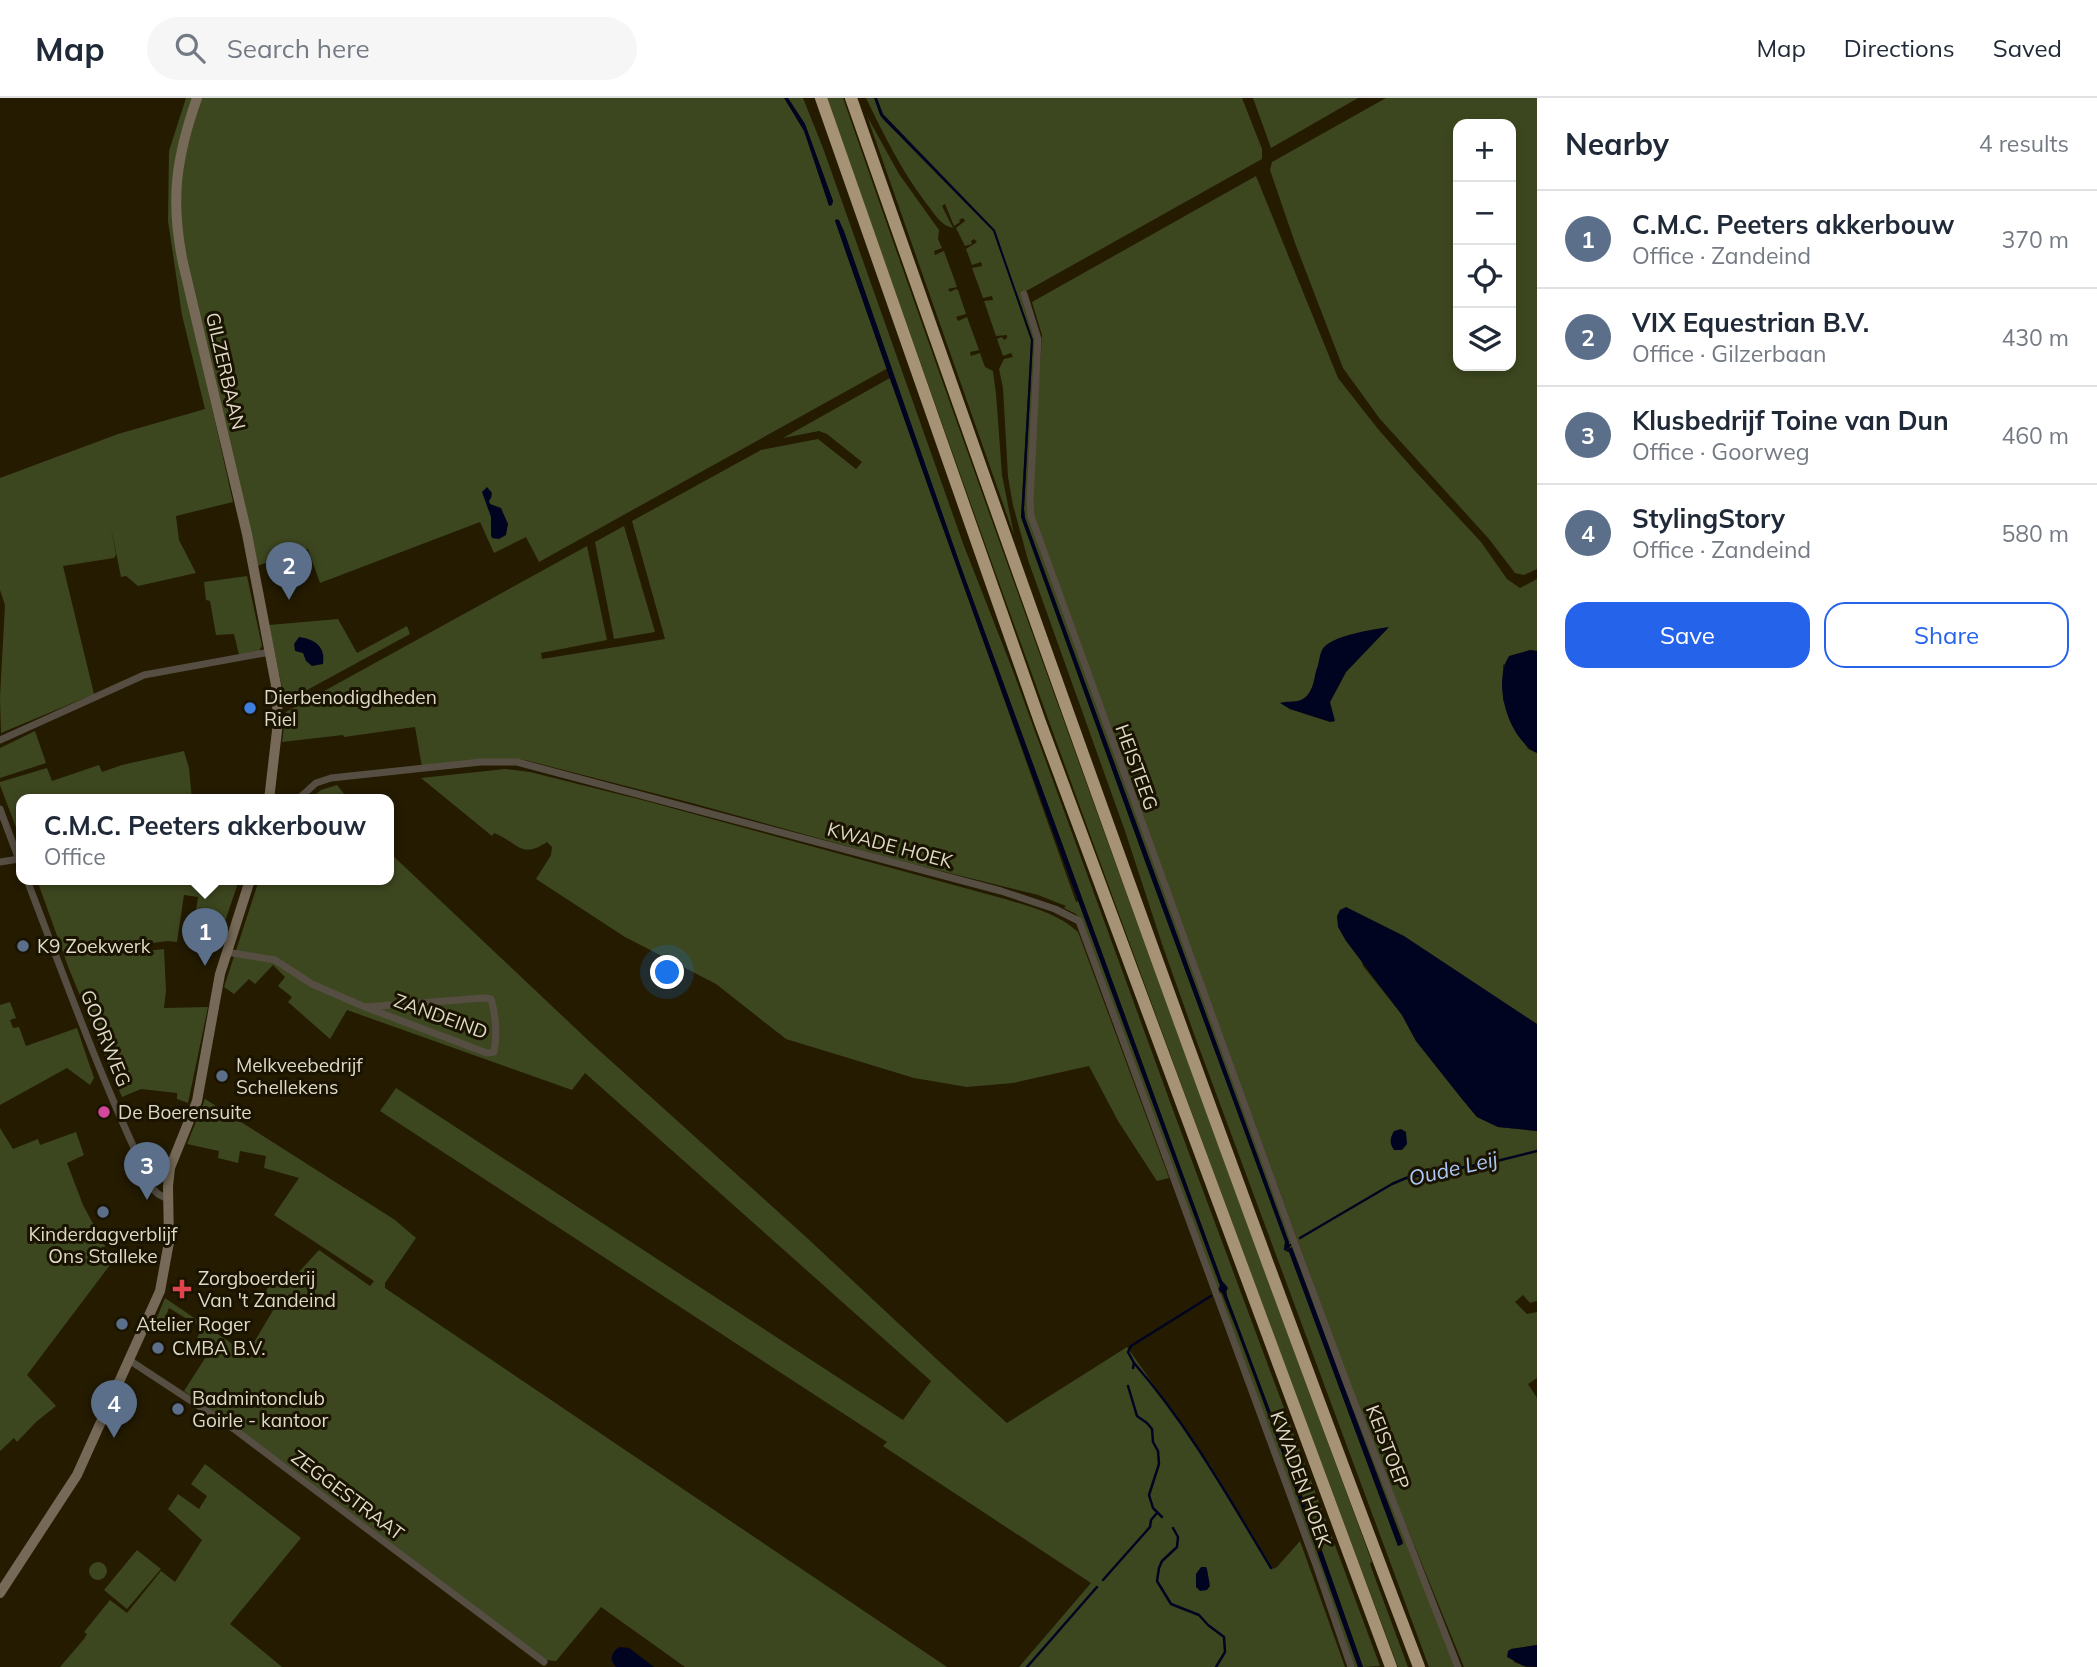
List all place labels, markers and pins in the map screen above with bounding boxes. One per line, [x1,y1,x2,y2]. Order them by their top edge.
pin: 2 [266,542,312,600]
place label: Dierbenodigdheden Riel [264,685,437,731]
marker: Dierbenodigdheden Riel [242,700,258,716]
pin: 1 [182,908,228,966]
place label: K9 Zoekwerk [37,934,151,958]
marker: K9 Zoekwerk [15,938,31,954]
place label: Melkveebedrijf Schellekens [236,1053,363,1099]
marker: Melkveebedrijf Schellekens [214,1068,230,1084]
place label: De Boerensuite [118,1100,252,1124]
marker: De Boerensuite [96,1104,112,1120]
pin: 3 [124,1142,170,1200]
marker: Kinderdagverblijf Ons Stalleke [95,1204,111,1220]
place label: Kinderdagverblijf Ons Stalleke [28,1222,178,1268]
place label: Zorgboerderij Van 't Zandeind [198,1266,336,1312]
marker: Zorgboerderij Van 't Zandeind [172,1279,192,1299]
place label: Atelier Roger [136,1312,250,1336]
marker: Atelier Roger [114,1316,130,1332]
place label: CMBA B.V. [172,1336,266,1360]
marker: CMBA B.V. [150,1340,166,1356]
pin: 4 [91,1380,137,1438]
place label: Badmintonclub Goirle - kantoor [192,1386,329,1432]
marker: Badmintonclub Goirle - kantoor [170,1401,186,1417]

